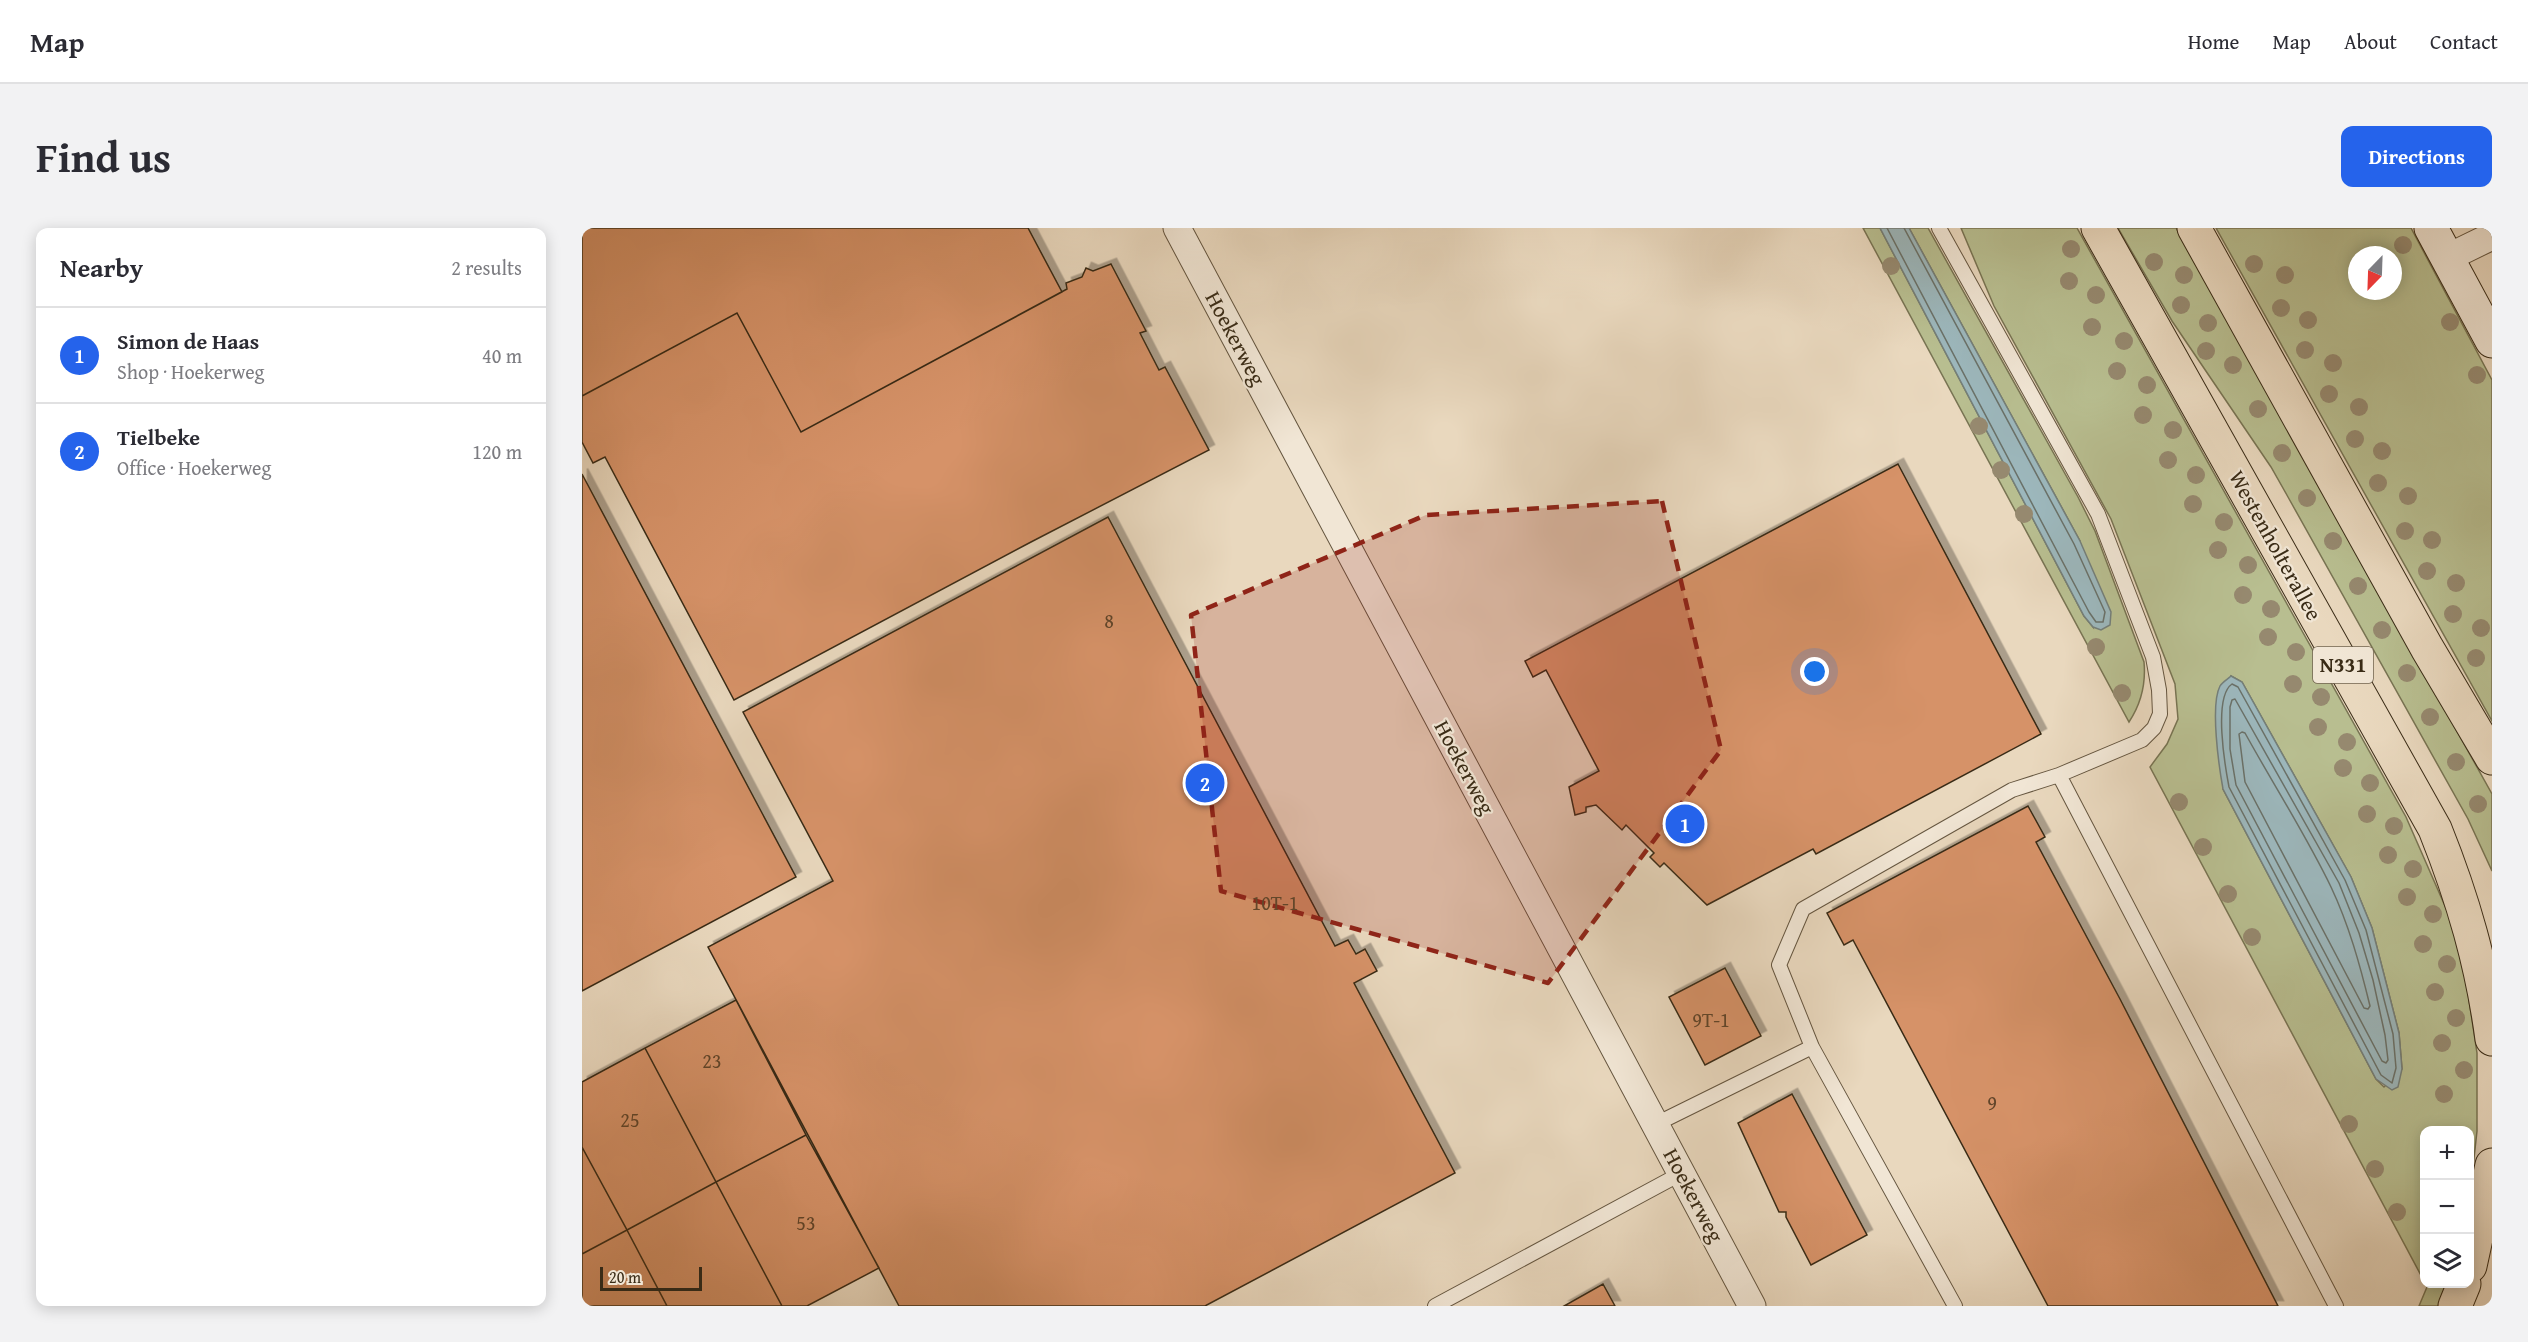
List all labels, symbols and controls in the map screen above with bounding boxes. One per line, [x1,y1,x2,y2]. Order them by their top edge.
text: Map [30,21,84,62]
text: Home [2188,26,2239,57]
text: Map [2272,26,2311,57]
text: About [2344,26,2397,57]
text: Contact [2430,26,2498,57]
text: Find us [36,126,171,187]
button: Directions [2341,126,2492,187]
north arrow [2348,246,2402,300]
text: Nearby [60,248,143,287]
text: 2 results [451,253,522,282]
street label: Hoekerweg [1198,285,1274,391]
text: Simon de Haas [117,325,259,357]
text: 1 [74,341,85,370]
text: 40 m [482,341,522,370]
text: Shop · Hoekerweg [117,357,265,386]
text: Tielbeke [117,421,200,453]
text: 2 [74,437,85,466]
text: 120 m [472,437,522,466]
text: Office · Hoekerweg [117,453,271,482]
street label: Westenholterallee [2221,464,2331,626]
house number: 8 [1104,606,1114,635]
road number: N331 [2313,647,2373,683]
your location [1800,657,1829,686]
street label: Hoekerweg [1427,714,1503,820]
pin: 2 [1186,760,1224,806]
pin: 1 [1666,802,1704,846]
house number: 10T-1 [1252,888,1298,917]
house number: 9T-1 [1692,1005,1730,1034]
house number: 23 [702,1046,722,1075]
house number: 9 [1987,1088,1997,1117]
house number: 25 [620,1105,640,1134]
map controls [2420,1126,2474,1288]
button: + [2420,1126,2474,1180]
street label: Hoekerweg [1656,1142,1732,1248]
button: − [2420,1180,2474,1234]
house number: 53 [796,1208,816,1237]
button: layers [2420,1234,2474,1288]
scale bar [600,1264,702,1292]
text: 20 m [609,1265,641,1289]

